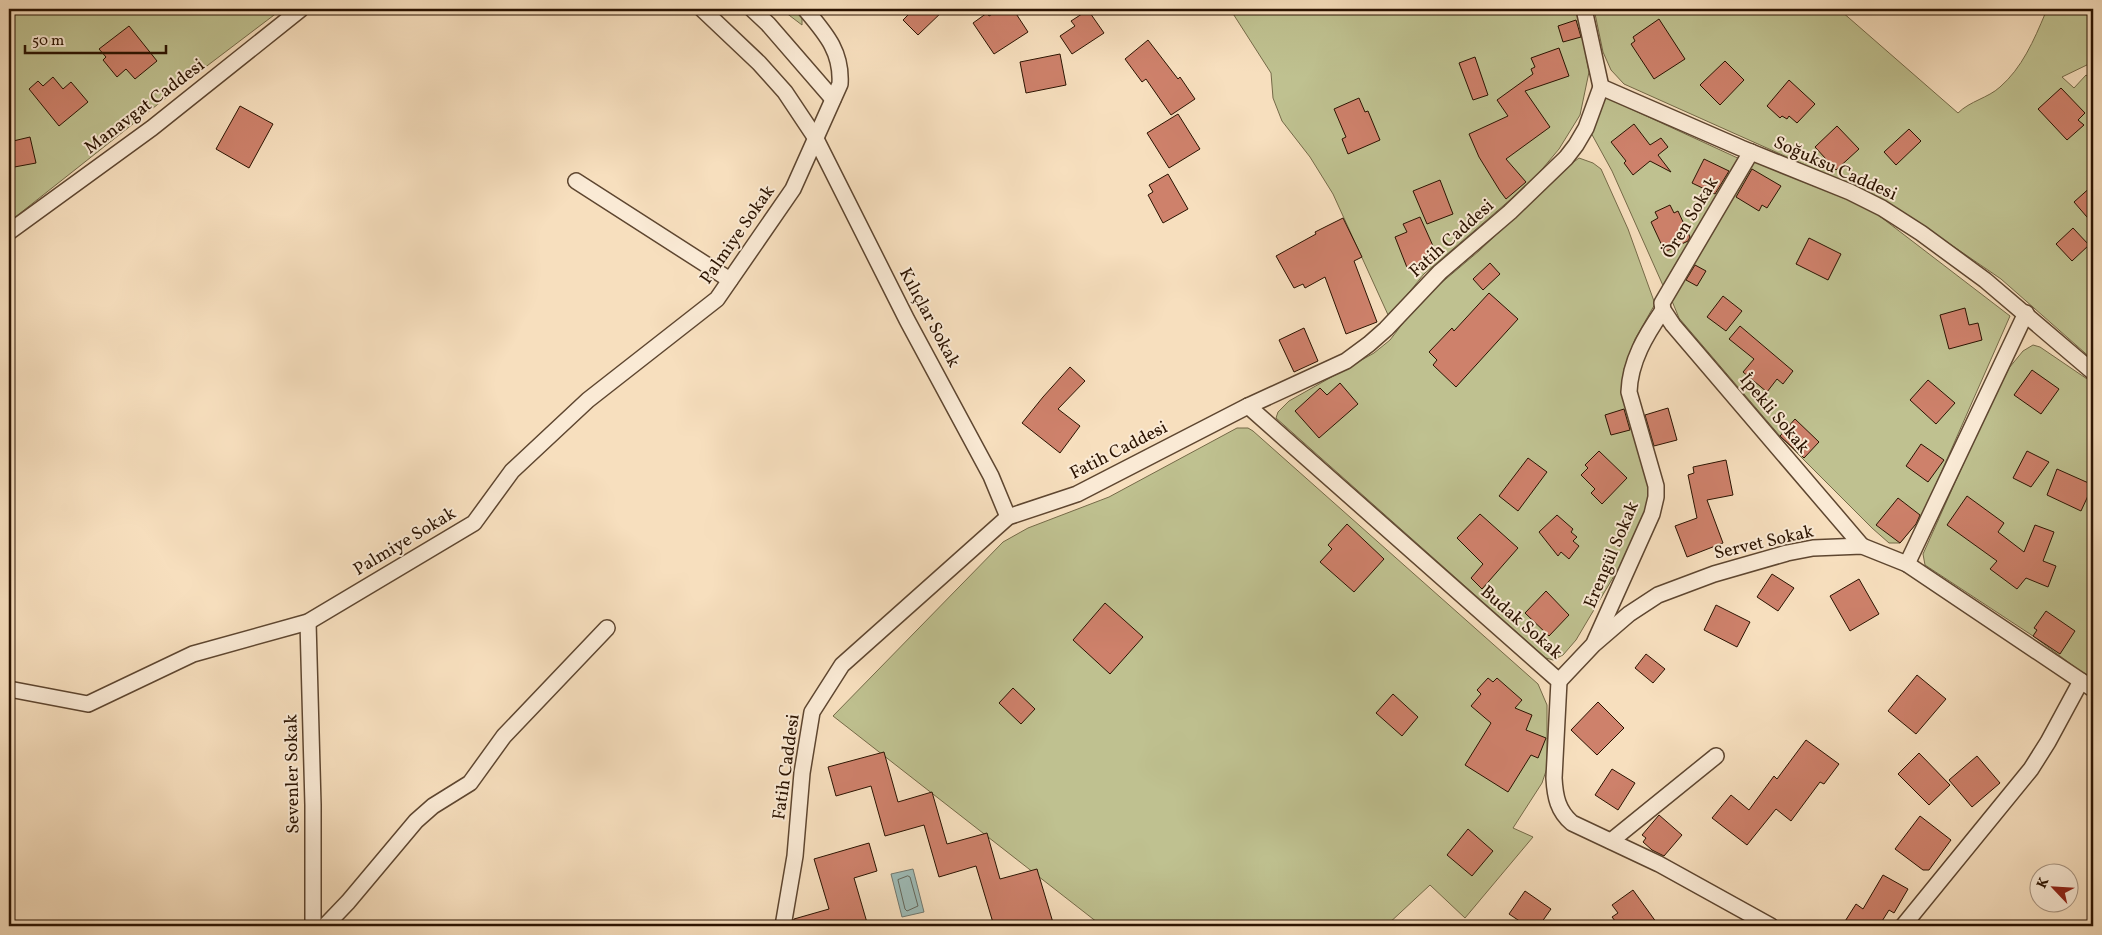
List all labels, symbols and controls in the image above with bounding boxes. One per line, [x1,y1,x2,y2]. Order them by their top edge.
scale bar [25,22,166,54]
text: 50 m [32,31,64,52]
street label: Manavgat Caddesi [80,53,210,161]
street label: Soğuksu Caddesi [1769,131,1901,207]
street label: Ören Sokak [1657,172,1725,264]
street label: Palmiye Sokak [695,180,782,290]
street label: Fatih Caddesi [1404,194,1500,284]
street label: Kılıçlar Sokak [892,264,966,372]
street label: İpekli Sokak [1733,369,1815,459]
street label: Fatih Caddesi [1066,416,1172,486]
street label: Erengül Sokak [1578,498,1646,612]
street label: Palmiye Sokak [349,501,461,583]
street label: Servet Sokak [1712,519,1817,567]
street label: Budak Sokak [1474,580,1568,666]
street label: Fatih Caddesi [767,712,807,822]
street label: Sevenler Sokak [279,714,307,834]
north arrow [2030,862,2080,912]
text: K [2033,875,2054,892]

